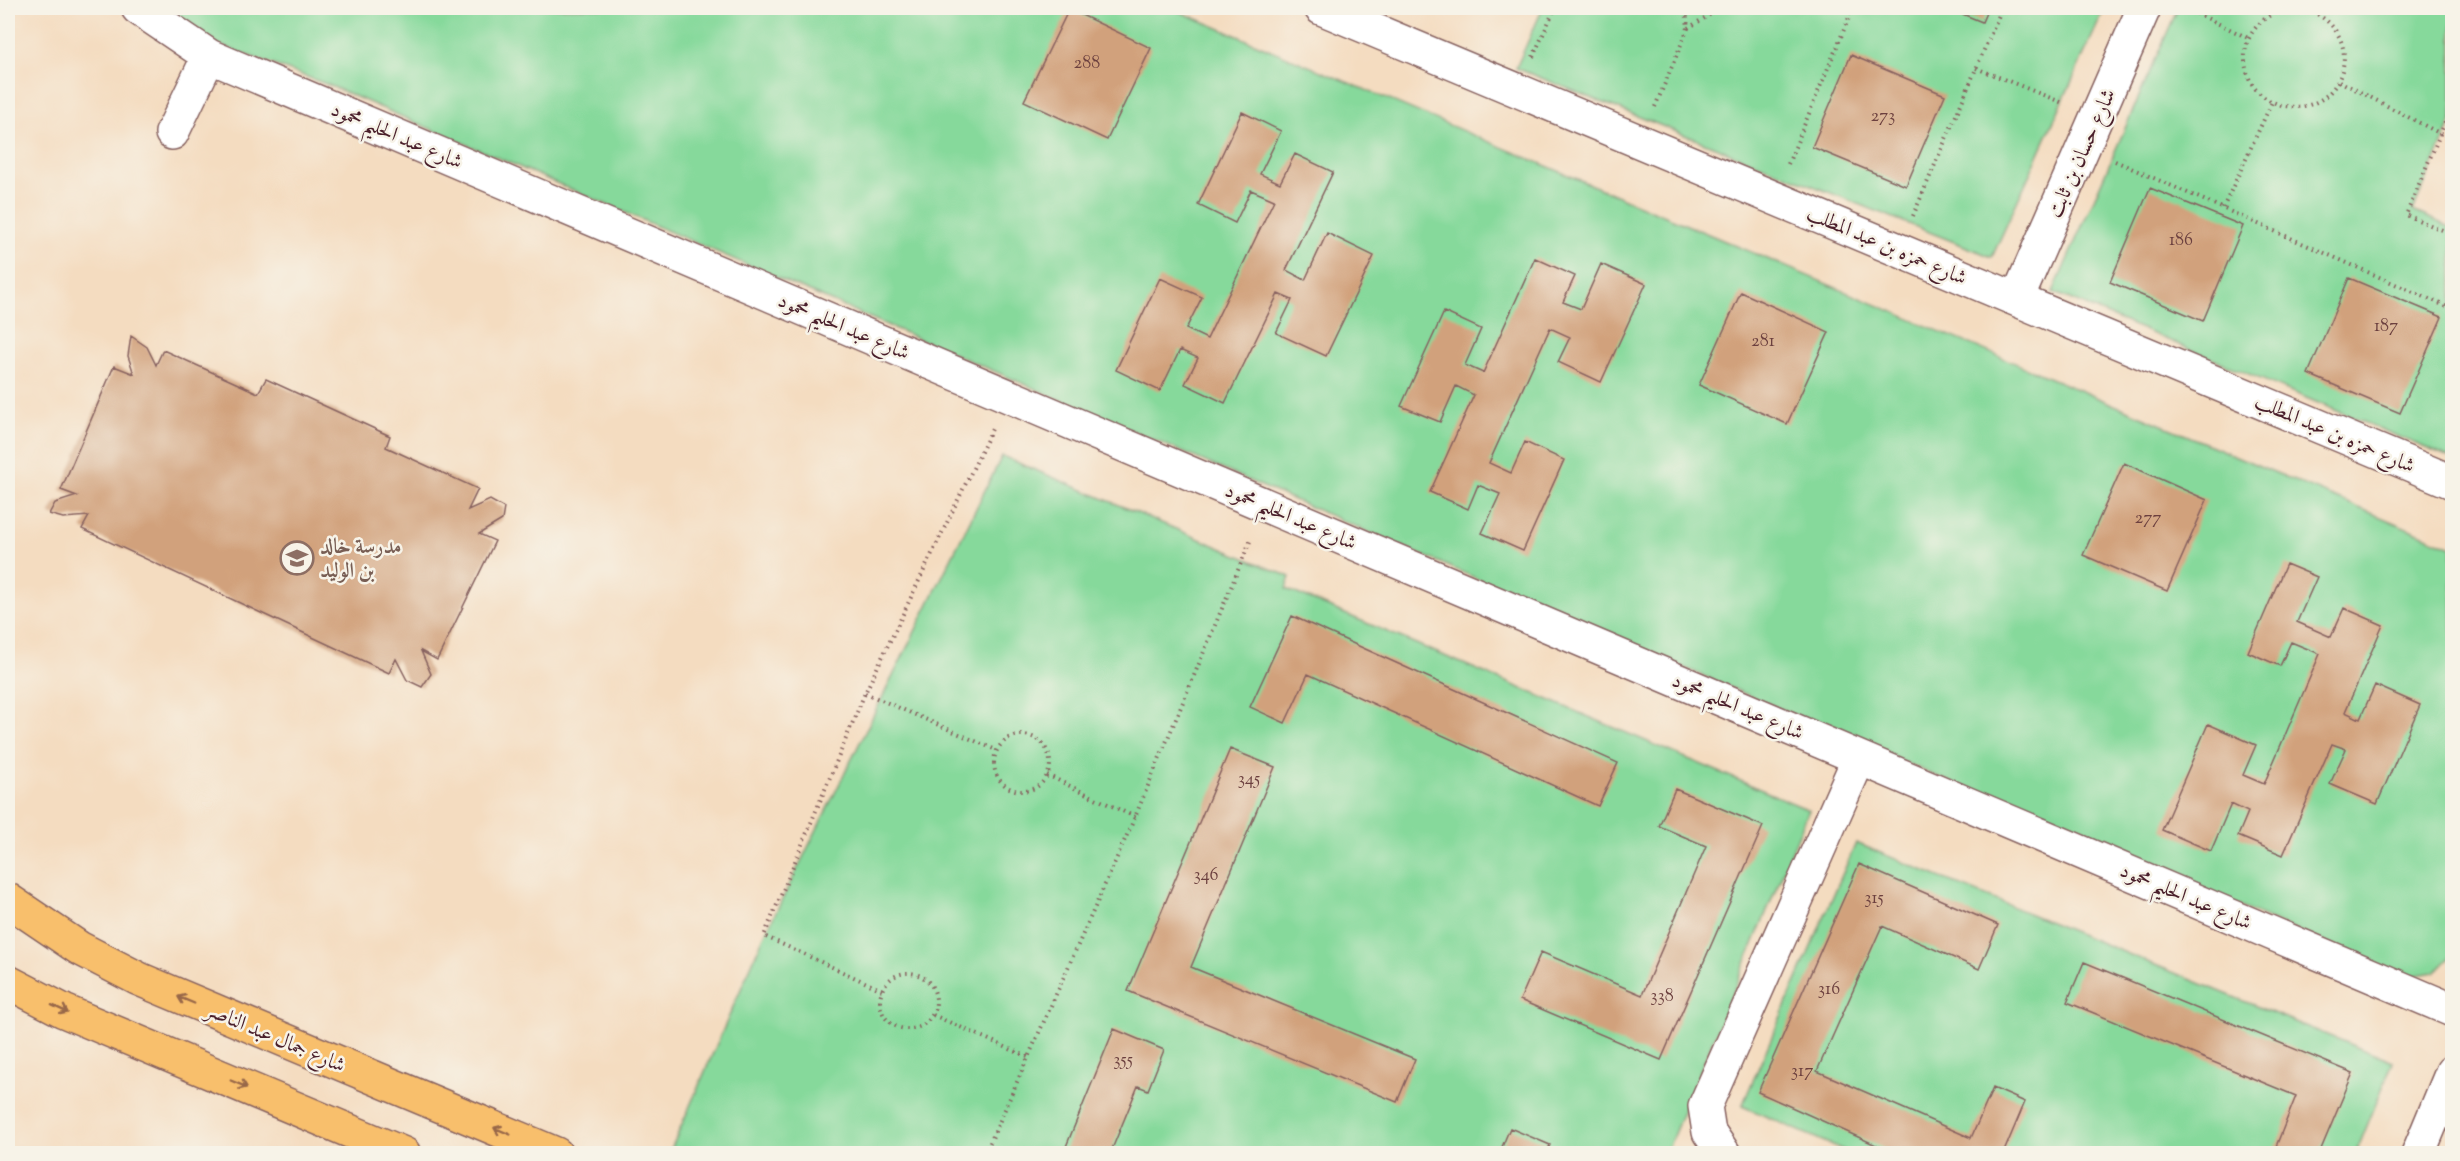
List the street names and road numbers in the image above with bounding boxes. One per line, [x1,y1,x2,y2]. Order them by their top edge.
street label: شارع حسان بن ثابت [2041,85,2126,223]
street label: شارع عبد الحليم محمود [324,96,467,182]
street label: شارع حمزه بن عبد المطلب [1801,200,1971,295]
street label: شارع عبد الحليم محمود [771,287,914,373]
street label: شارع حمزه بن عبد المطلب [2249,388,2419,483]
street label: شارع عبد الحليم محمود [1218,477,1361,563]
street label: شارع عبد الحليم محمود [1665,667,1808,753]
street label: شارع عبد الحليم محمود [2113,857,2256,943]
street label: شارع جمال عبد الناصر [199,995,350,1083]

